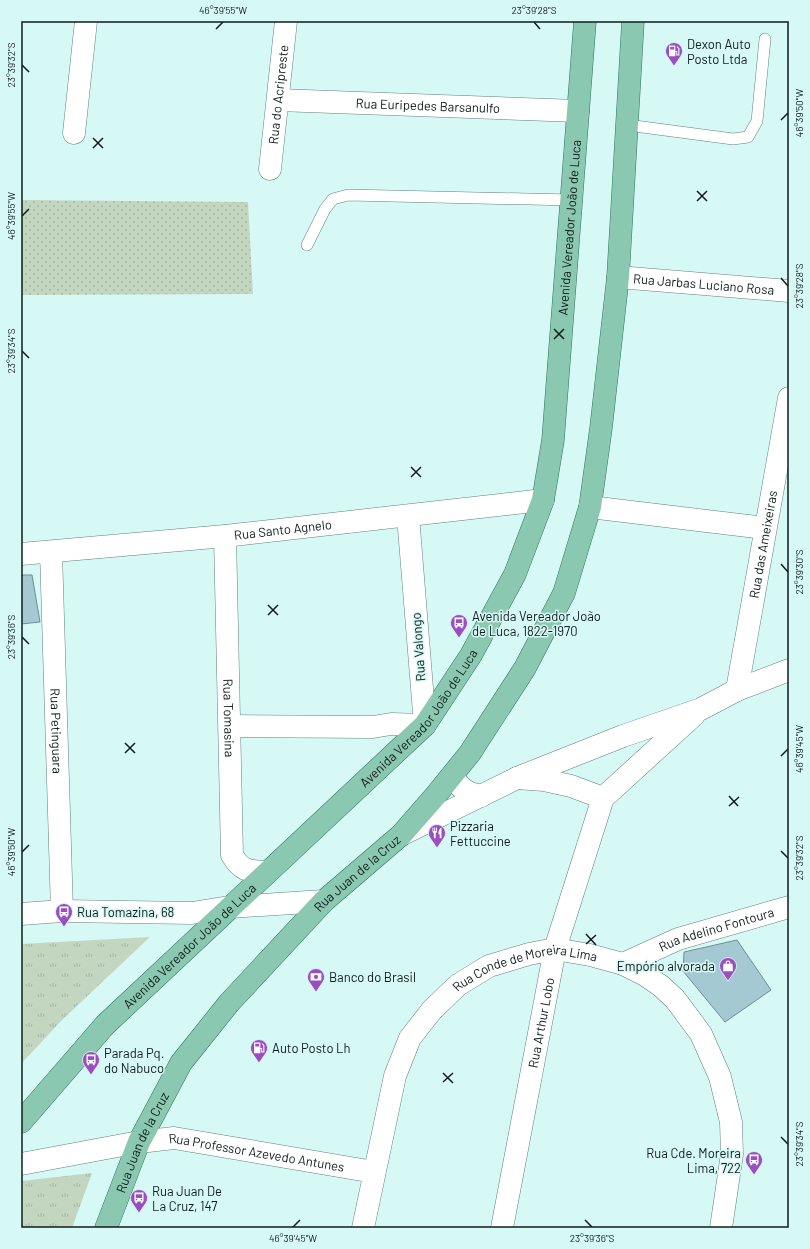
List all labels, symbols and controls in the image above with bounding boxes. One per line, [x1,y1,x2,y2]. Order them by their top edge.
text: 46°39'55"W [199,4,247,16]
text: 23°39'28"S [512,4,557,16]
place label: Dexon Auto Posto Ltda [687,36,751,67]
fuel station icon: Dexon Auto Posto Ltda [664,41,684,66]
text: 23°39'32"S [5,42,17,87]
street label: Rua do Acripreste [265,44,291,145]
text: 46°39'50"W [793,89,805,137]
street label: Rua Euripedes Barsanulfo [355,95,500,116]
street label: Avenida Vereador João de Luca [555,139,584,316]
text: 46°39'55"W [5,192,17,240]
text: 23°39'28"S [793,263,805,308]
street label: Rua Jarbas Luciano Rosa [633,270,775,298]
text: 23°39'34"S [5,328,17,373]
street label: Rua das Ameixeiras [745,489,780,600]
street label: Rua Santo Agnelo [233,516,333,543]
text: 23°39'30"S [793,549,805,595]
place label: Avenida Vereador João de Luca, 1822-1970 [472,608,601,639]
street label: Rua Valongo [408,612,428,682]
bus stop icon: Avenida Vereador João de Luca, 1822-1970 [449,613,469,638]
text: 23°39'36"S [5,614,17,659]
street label: Avenida Vereador João de Luca [356,646,481,790]
street label: Rua Tomasina [220,679,238,757]
street label: Rua Petinguara [47,688,66,774]
text: 46°39'45"W [793,725,805,773]
place label: Pizzaria Fettuccine [450,818,511,849]
restaurant icon: Pizzaria Fettuccine [427,823,447,848]
text: 46°39'50"W [5,828,17,876]
street label: Rua Juan de la Cruz [310,831,404,915]
text: 23°39'32"S [793,835,805,880]
street label: Avenida Vereador João de Luca [120,880,259,1012]
bus stop icon: Rua Tomazina, 68 [54,902,74,927]
place label: Rua Tomazina, 68 [77,904,174,920]
street label: Rua Adelino Fontoura [656,904,776,955]
street label: Rua Conde de Moreira Lima [449,941,599,994]
shop icon: Empório alvorada [718,956,738,981]
place label: Empório alvorada [617,958,715,974]
bank icon: Banco do Brasil [306,967,326,992]
place label: Banco do Brasil [329,969,416,985]
street label: Rua Arthur Lobo [525,976,557,1069]
fuel station icon: Auto Posto Lh [249,1038,269,1063]
place label: Auto Posto Lh [272,1040,350,1056]
place label: Parada Pq. do Nabuco [104,1045,164,1076]
bus stop icon: Parada Pq. do Nabuco [81,1050,101,1075]
street label: Rua Juan de la Cruz [112,1089,172,1195]
text: 23°39'34"S [793,1121,805,1166]
street label: Rua Professor Azevedo Antunes [168,1130,346,1175]
place label: Rua Cde. Moreira Lima, 722 [646,1145,741,1176]
bus stop icon: Rua Cde. Moreira Lima, 722 [744,1150,764,1175]
place label: Rua Juan De La Cruz, 147 [152,1183,222,1214]
bus stop icon: Rua Juan De La Cruz, 147 [129,1188,149,1213]
text: 46°39'45"W [269,1232,317,1244]
text: 23°39'36"S [570,1232,615,1244]

